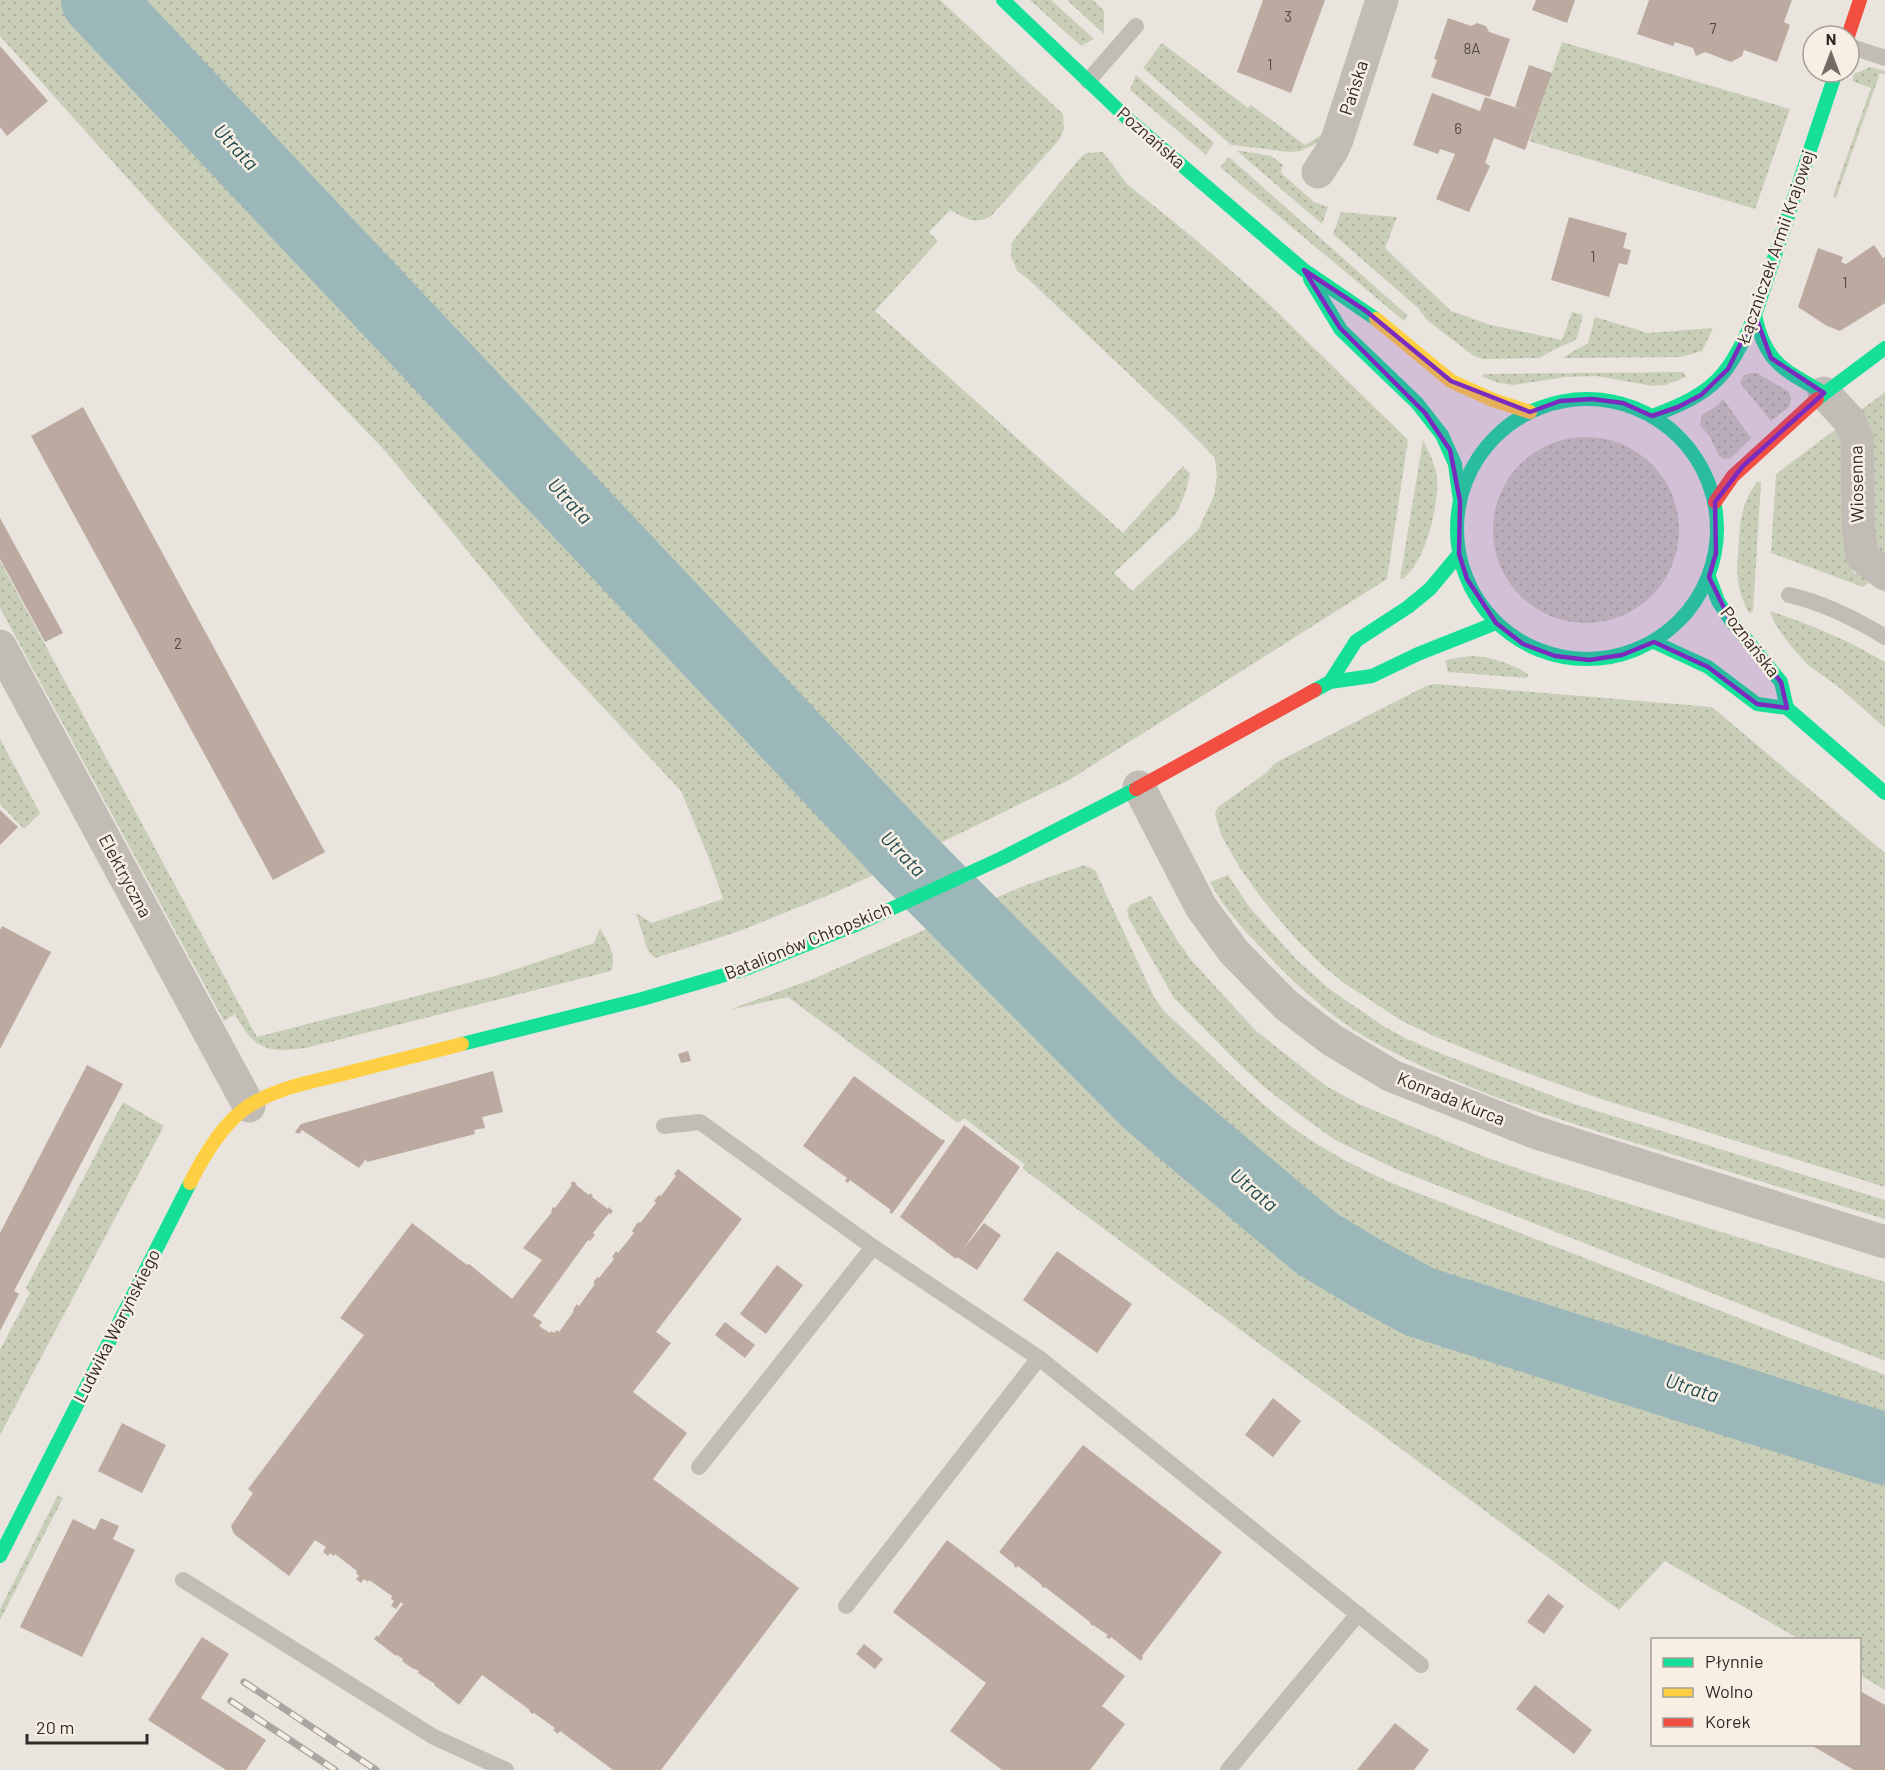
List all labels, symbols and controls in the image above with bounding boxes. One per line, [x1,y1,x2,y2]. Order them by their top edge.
house number: 3 [1284,7,1292,25]
house number: 7 [1709,19,1717,37]
north arrow [1801,24,1861,84]
text: N [1826,29,1836,48]
house number: 8A [1464,39,1480,57]
house number: 1 [1267,55,1273,73]
street label: Pańska [1334,58,1372,118]
street label: Poznańska [1113,102,1190,173]
water label: Utrata [209,118,264,174]
house number: 6 [1454,119,1462,137]
street label: Łączniczek Armii Krajowej [1731,147,1819,347]
house number: 1 [1590,247,1596,265]
house number: 1 [1842,273,1848,291]
street label: Wiosenna [1844,445,1868,523]
water label: Utrata [543,472,598,528]
street label: Poznańska [1716,602,1785,681]
house number: 2 [174,634,182,652]
water label: Utrata [876,825,931,881]
street label: Elektryczna [95,830,157,921]
street label: Batalionów Chłopskich [721,897,894,984]
street label: Konrada Kurca [1394,1066,1508,1130]
water label: Utrata [1226,1163,1283,1216]
street label: Ludwika Waryńskiego [68,1245,164,1406]
water label: Utrata [1663,1367,1722,1407]
legend [1651,1638,1861,1746]
text: Płynnie [1705,1650,1764,1672]
text: Wolno [1705,1680,1753,1702]
scale bar [27,1707,147,1745]
text: Korek [1705,1710,1751,1732]
text: 20 m [36,1716,74,1738]

